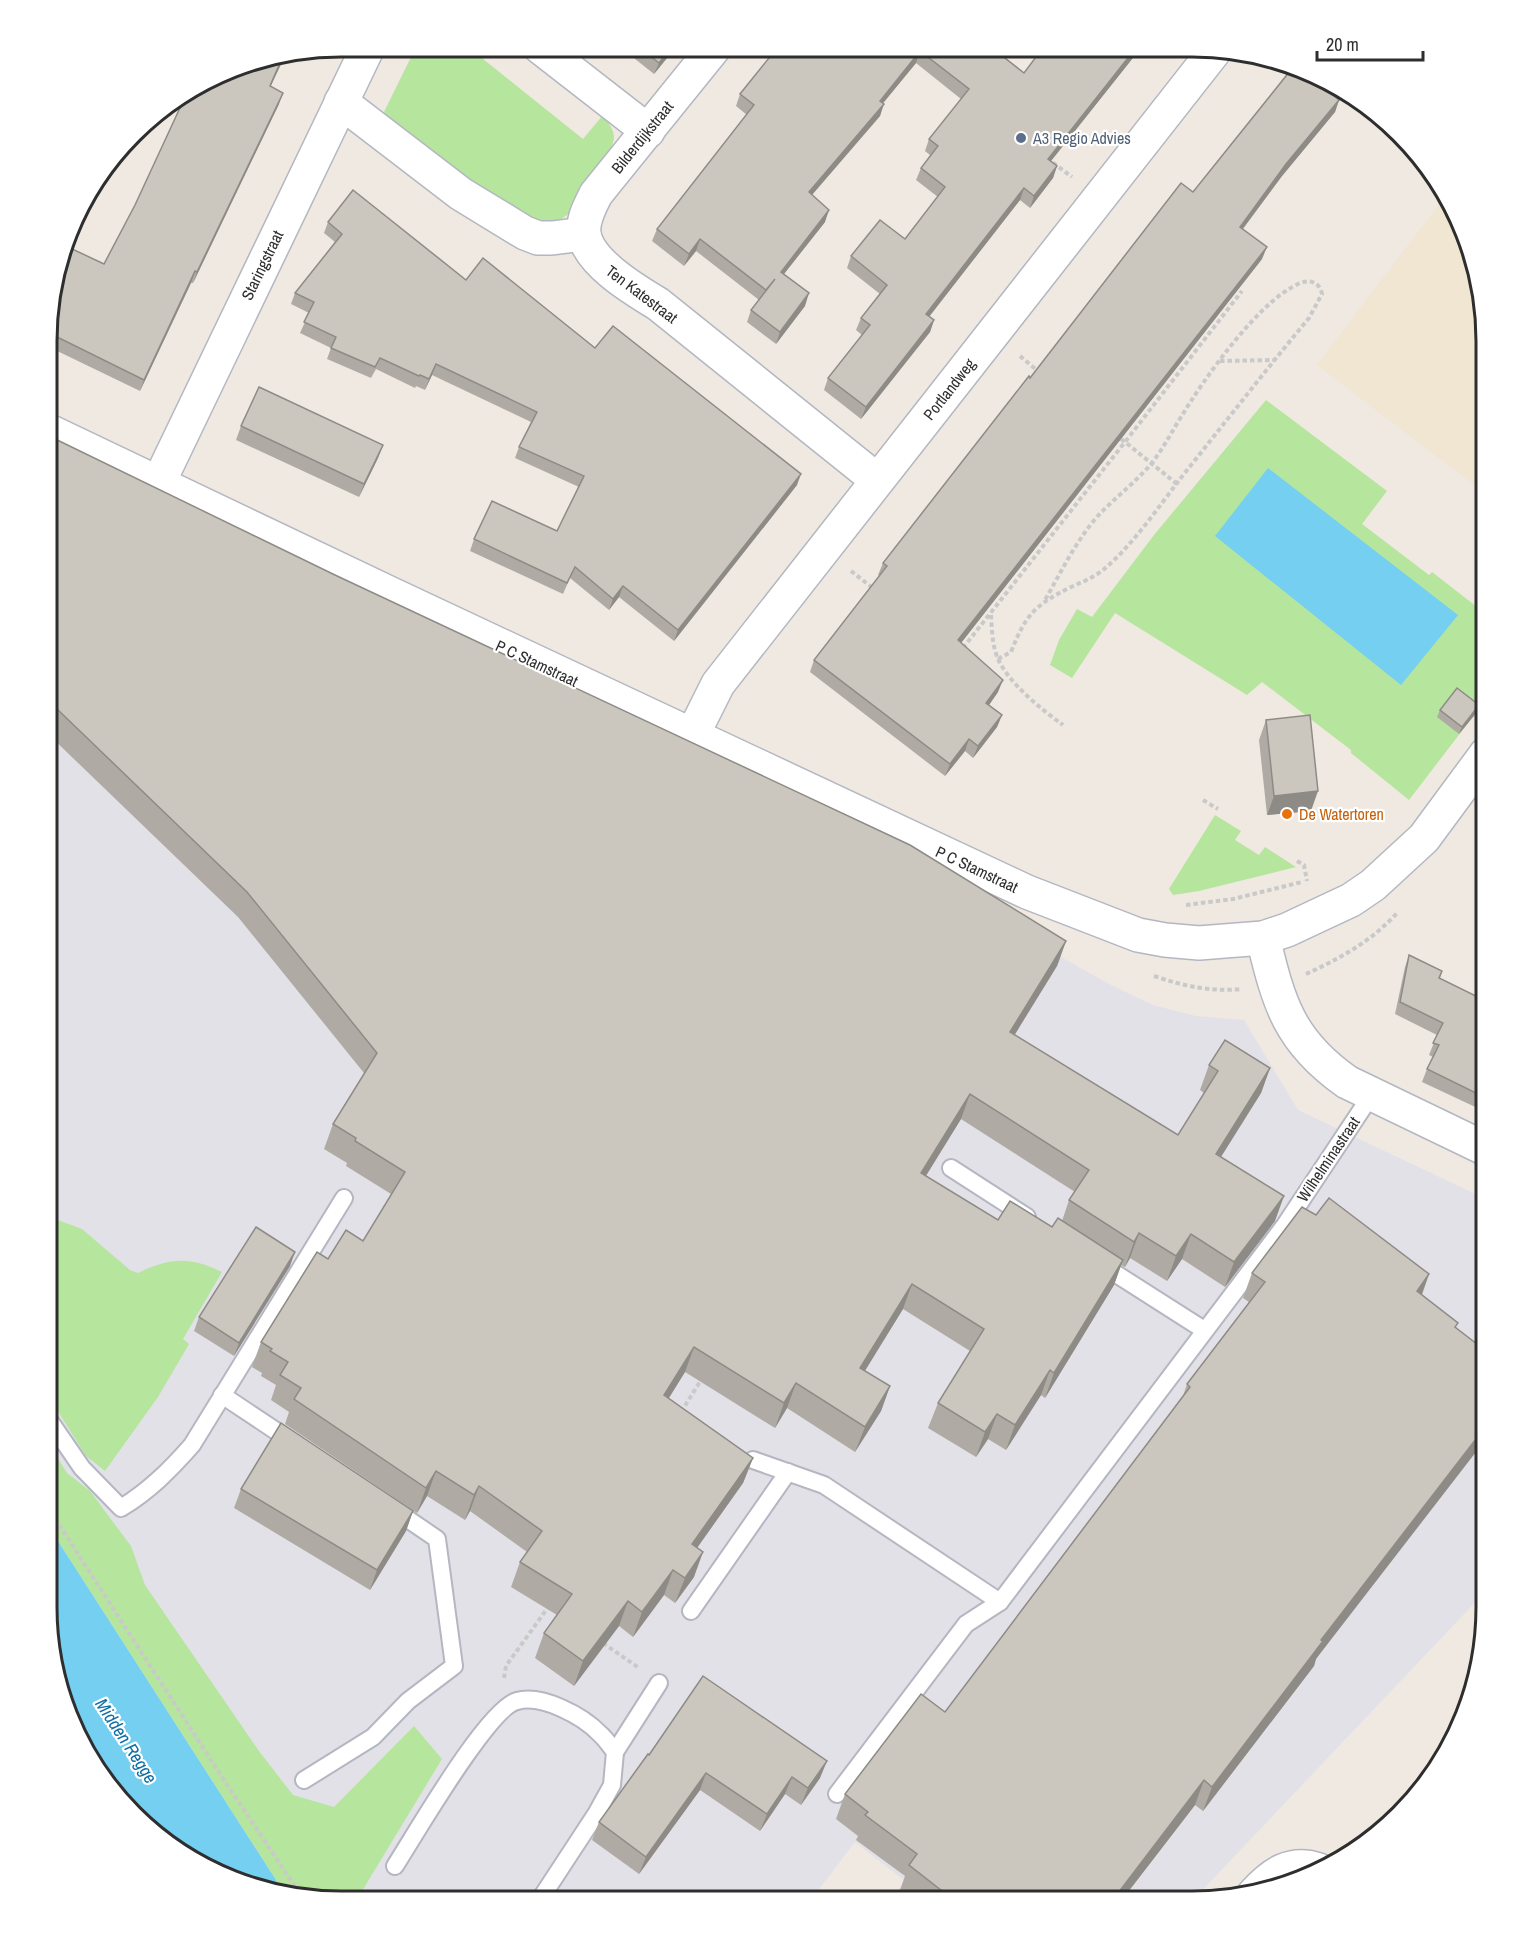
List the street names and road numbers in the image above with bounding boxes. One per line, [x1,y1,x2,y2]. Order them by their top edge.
street label: Bilderdijkstraat [606,96,678,178]
street label: Staringstraat [236,226,289,304]
street label: Ten Katestraat [602,260,683,328]
street label: Portlandweg [918,353,981,425]
street label: P C Stamstraat [492,634,582,692]
street label: P C Stamstraat [932,840,1022,898]
street label: Wilhelminastraat [1291,1112,1365,1206]

